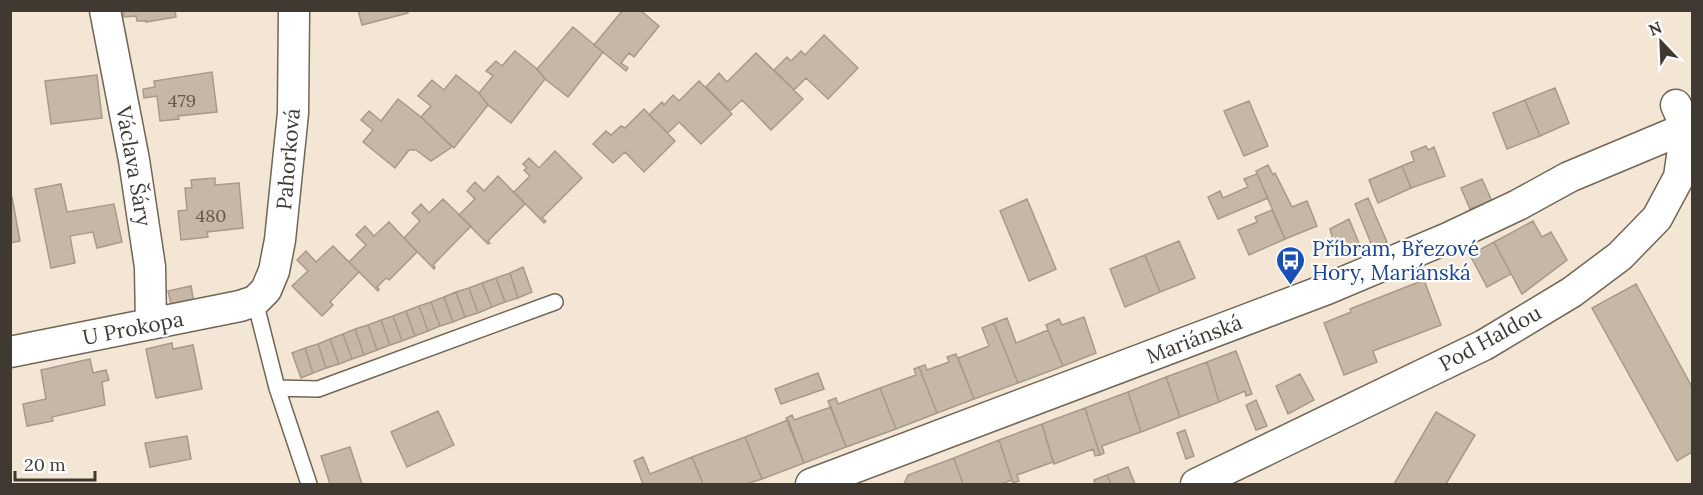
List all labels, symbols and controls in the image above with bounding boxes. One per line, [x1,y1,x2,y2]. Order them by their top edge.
north arrow [1631,12,1691,72]
text: N [1646,17,1665,40]
house number: 479 [168,89,196,112]
street label: Václava Šáry [110,103,158,228]
street label: Pahorková [270,107,306,211]
house number: 480 [195,204,227,227]
place label: Příbram, Březové Hory, Mariánská [1312,235,1479,286]
bus stop icon: Příbram, Březové Hory, Mariánská [1275,244,1307,286]
street label: Pod Haldou [1434,299,1546,377]
street label: U Prokopa [80,305,186,351]
street label: Mariánská [1142,308,1246,370]
scale bar [15,444,94,482]
text: 20 m [24,453,66,476]

